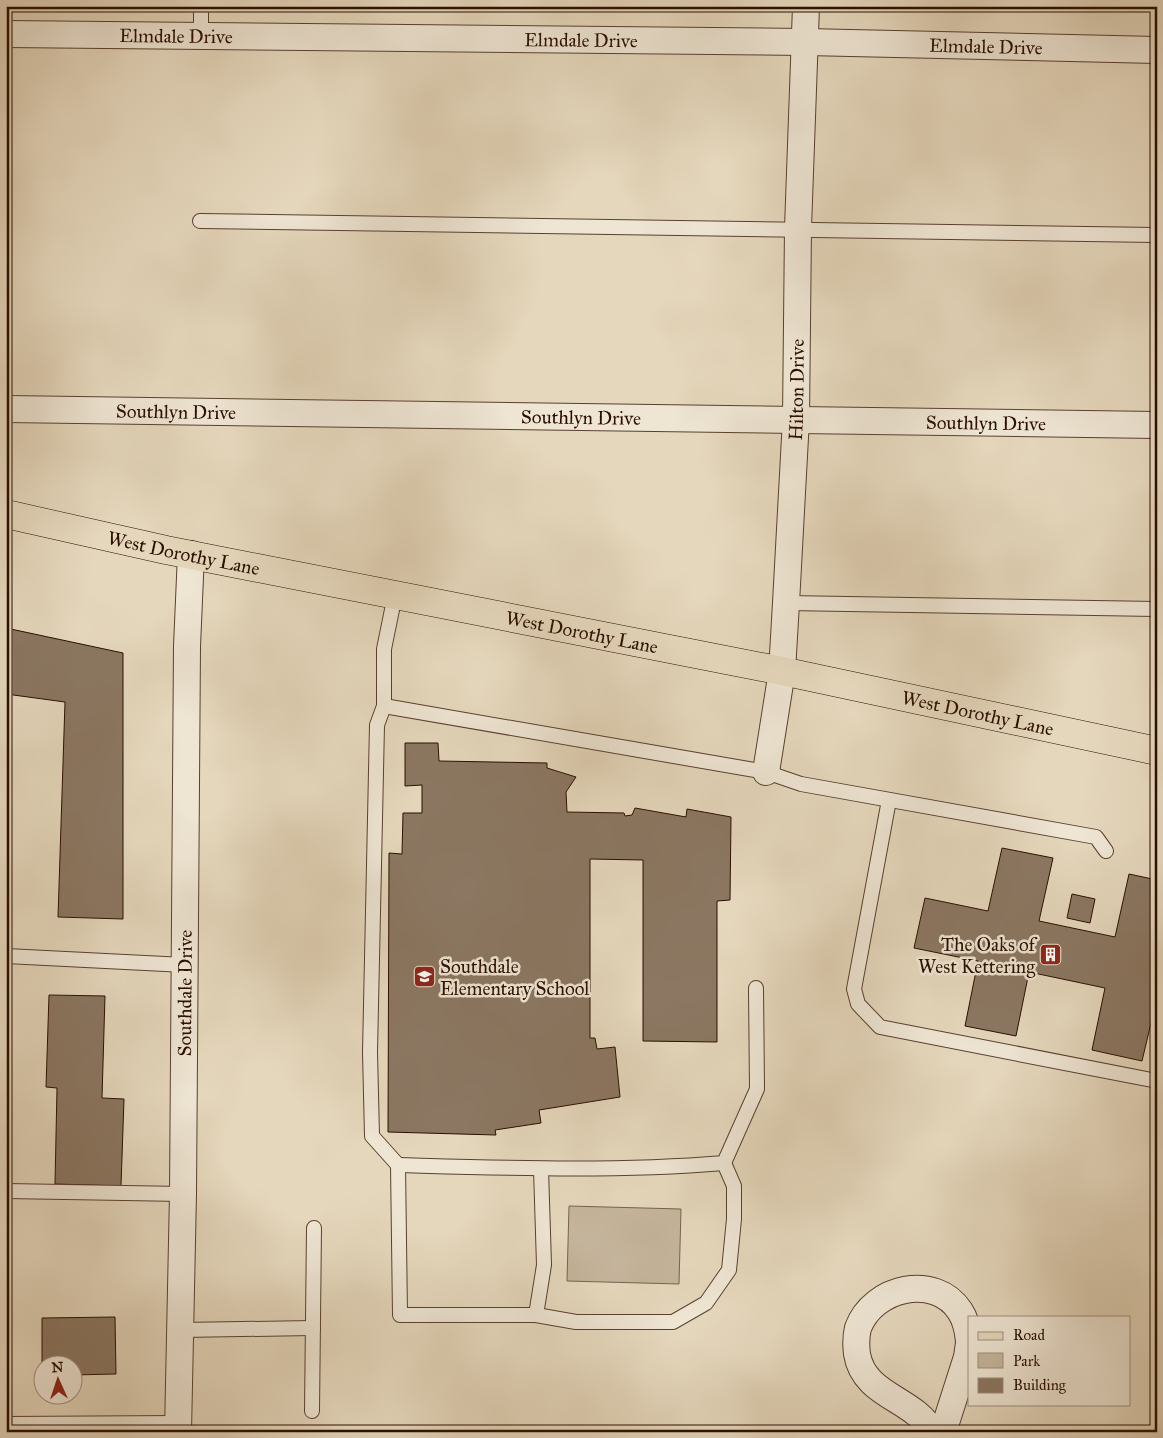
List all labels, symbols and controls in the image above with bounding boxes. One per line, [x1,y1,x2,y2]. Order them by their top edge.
street label: Elmdale Drive [119,24,233,48]
street label: Elmdale Drive [524,28,638,52]
street label: Elmdale Drive [929,33,1043,59]
street label: Hilton Drive [783,339,808,441]
street label: Southlyn Drive [116,399,236,424]
street label: Southlyn Drive [521,405,641,429]
street label: Southlyn Drive [926,410,1046,435]
street label: West Dorothy Lane [106,526,262,580]
street label: West Dorothy Lane [504,606,660,658]
street label: West Dorothy Lane [900,685,1056,740]
street label: Southdale Drive [173,930,196,1056]
place label: The Oaks of West Kettering [918,933,1038,979]
building icon: The Oaks of West Kettering [1039,943,1063,967]
place label: Southdale Elementary School [440,955,590,1000]
school or university icon: Southdale Elementary School [412,965,436,989]
legend [968,1316,1130,1406]
text: Road [1013,1326,1045,1344]
text: Park [1013,1352,1040,1370]
north arrow [32,1356,82,1406]
text: N [51,1359,64,1376]
text: Building [1013,1376,1067,1394]

